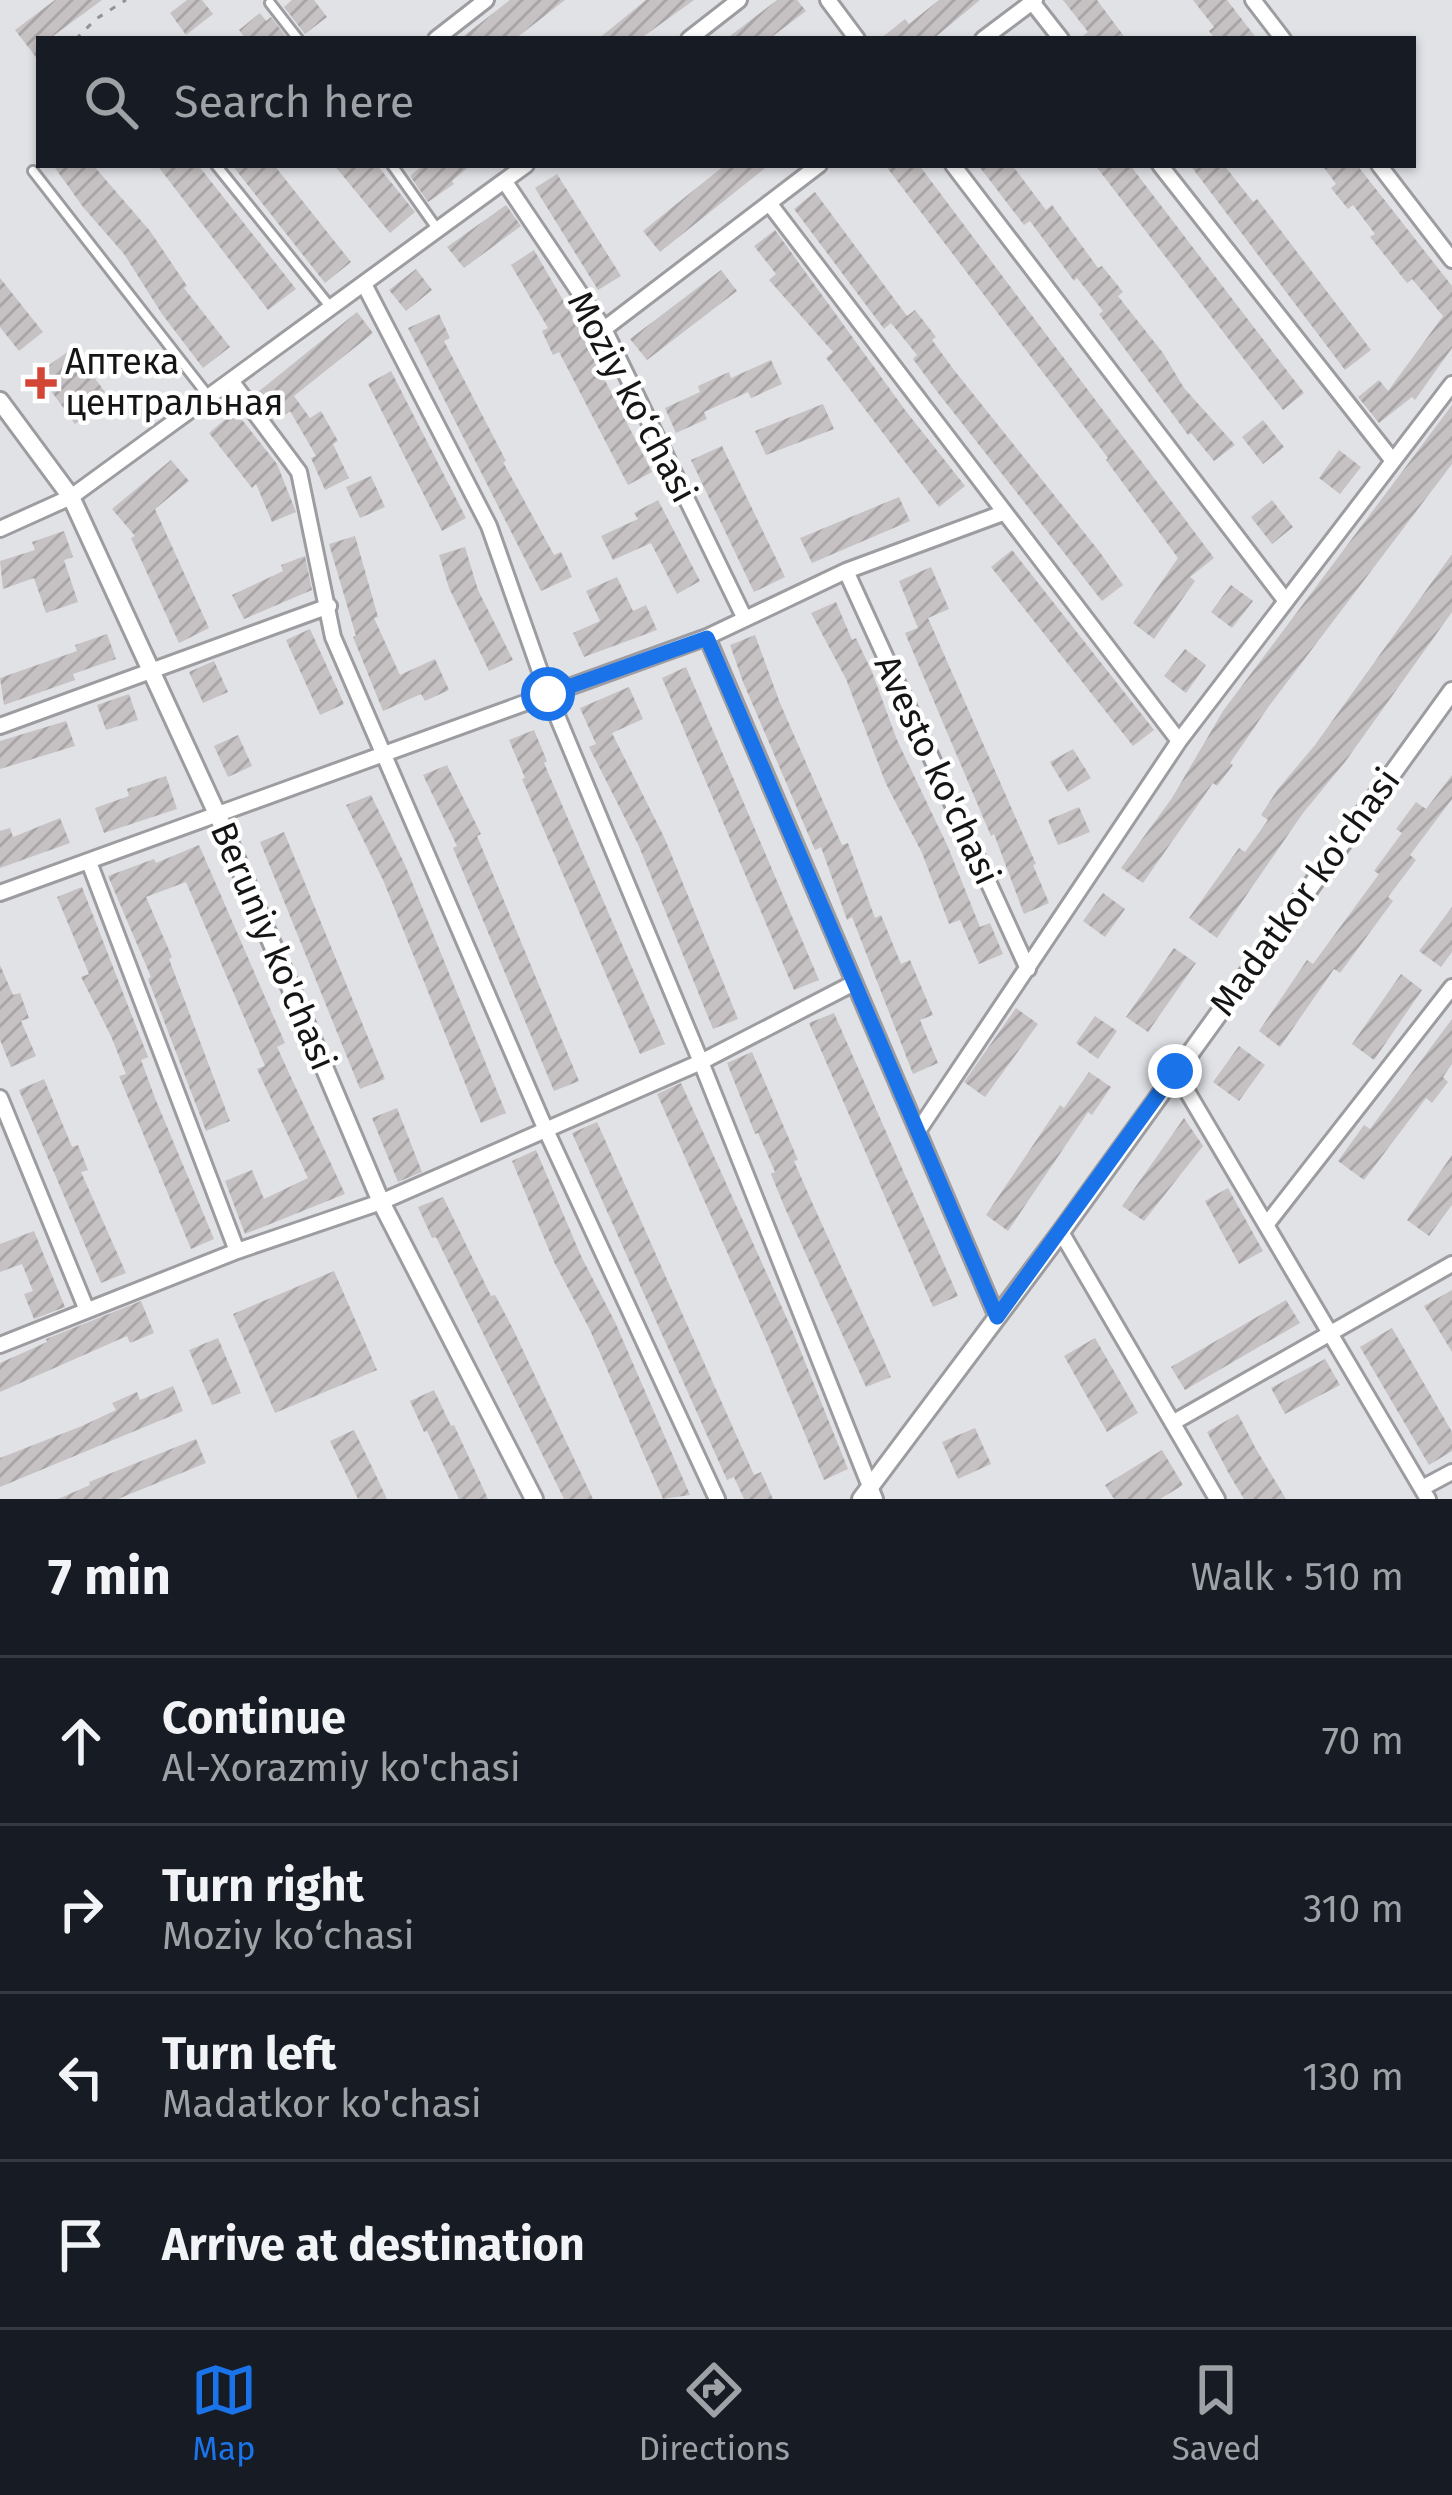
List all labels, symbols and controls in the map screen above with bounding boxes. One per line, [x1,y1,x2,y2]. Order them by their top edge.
search box [36,36,1416,168]
icon: search [78,69,144,135]
text: Search here [174,75,414,129]
street label: Moziy ko‘chasi [558,284,706,510]
place label: Аптека центральная [65,340,284,425]
marker: Аптека центральная [28,370,54,396]
street label: Avesto ko'chasi [865,648,1009,892]
route start [521,667,575,721]
street label: Madatkor ko'chasi [1200,760,1410,1024]
street label: Beruniy ko'chasi [201,815,345,1077]
route end [1148,1044,1202,1098]
text: 7 min [48,1546,171,1608]
text: Walk · 510 m [1191,1554,1404,1600]
text: Continue [162,1691,346,1745]
icon: ahead [48,1708,114,1774]
text: 70 m [1322,1718,1404,1764]
text: Al-Xorazmiy ko'chasi [162,1745,521,1791]
text: Turn right [162,1859,364,1913]
icon: right [48,1876,114,1942]
text: 310 m [1303,1886,1404,1932]
text: Moziy ko‘chasi [162,1913,414,1959]
text: Turn left [162,2027,336,2081]
icon: left [48,2044,114,2110]
text: 130 m [1302,2054,1404,2100]
text: Madatkor ko'chasi [162,2081,482,2127]
icon: arrive [48,2212,114,2278]
text: Arrive at destination [162,2218,585,2272]
tab: Map [191,2357,257,2469]
tab: Directions [639,2357,790,2469]
tab: Saved [1172,2357,1261,2469]

